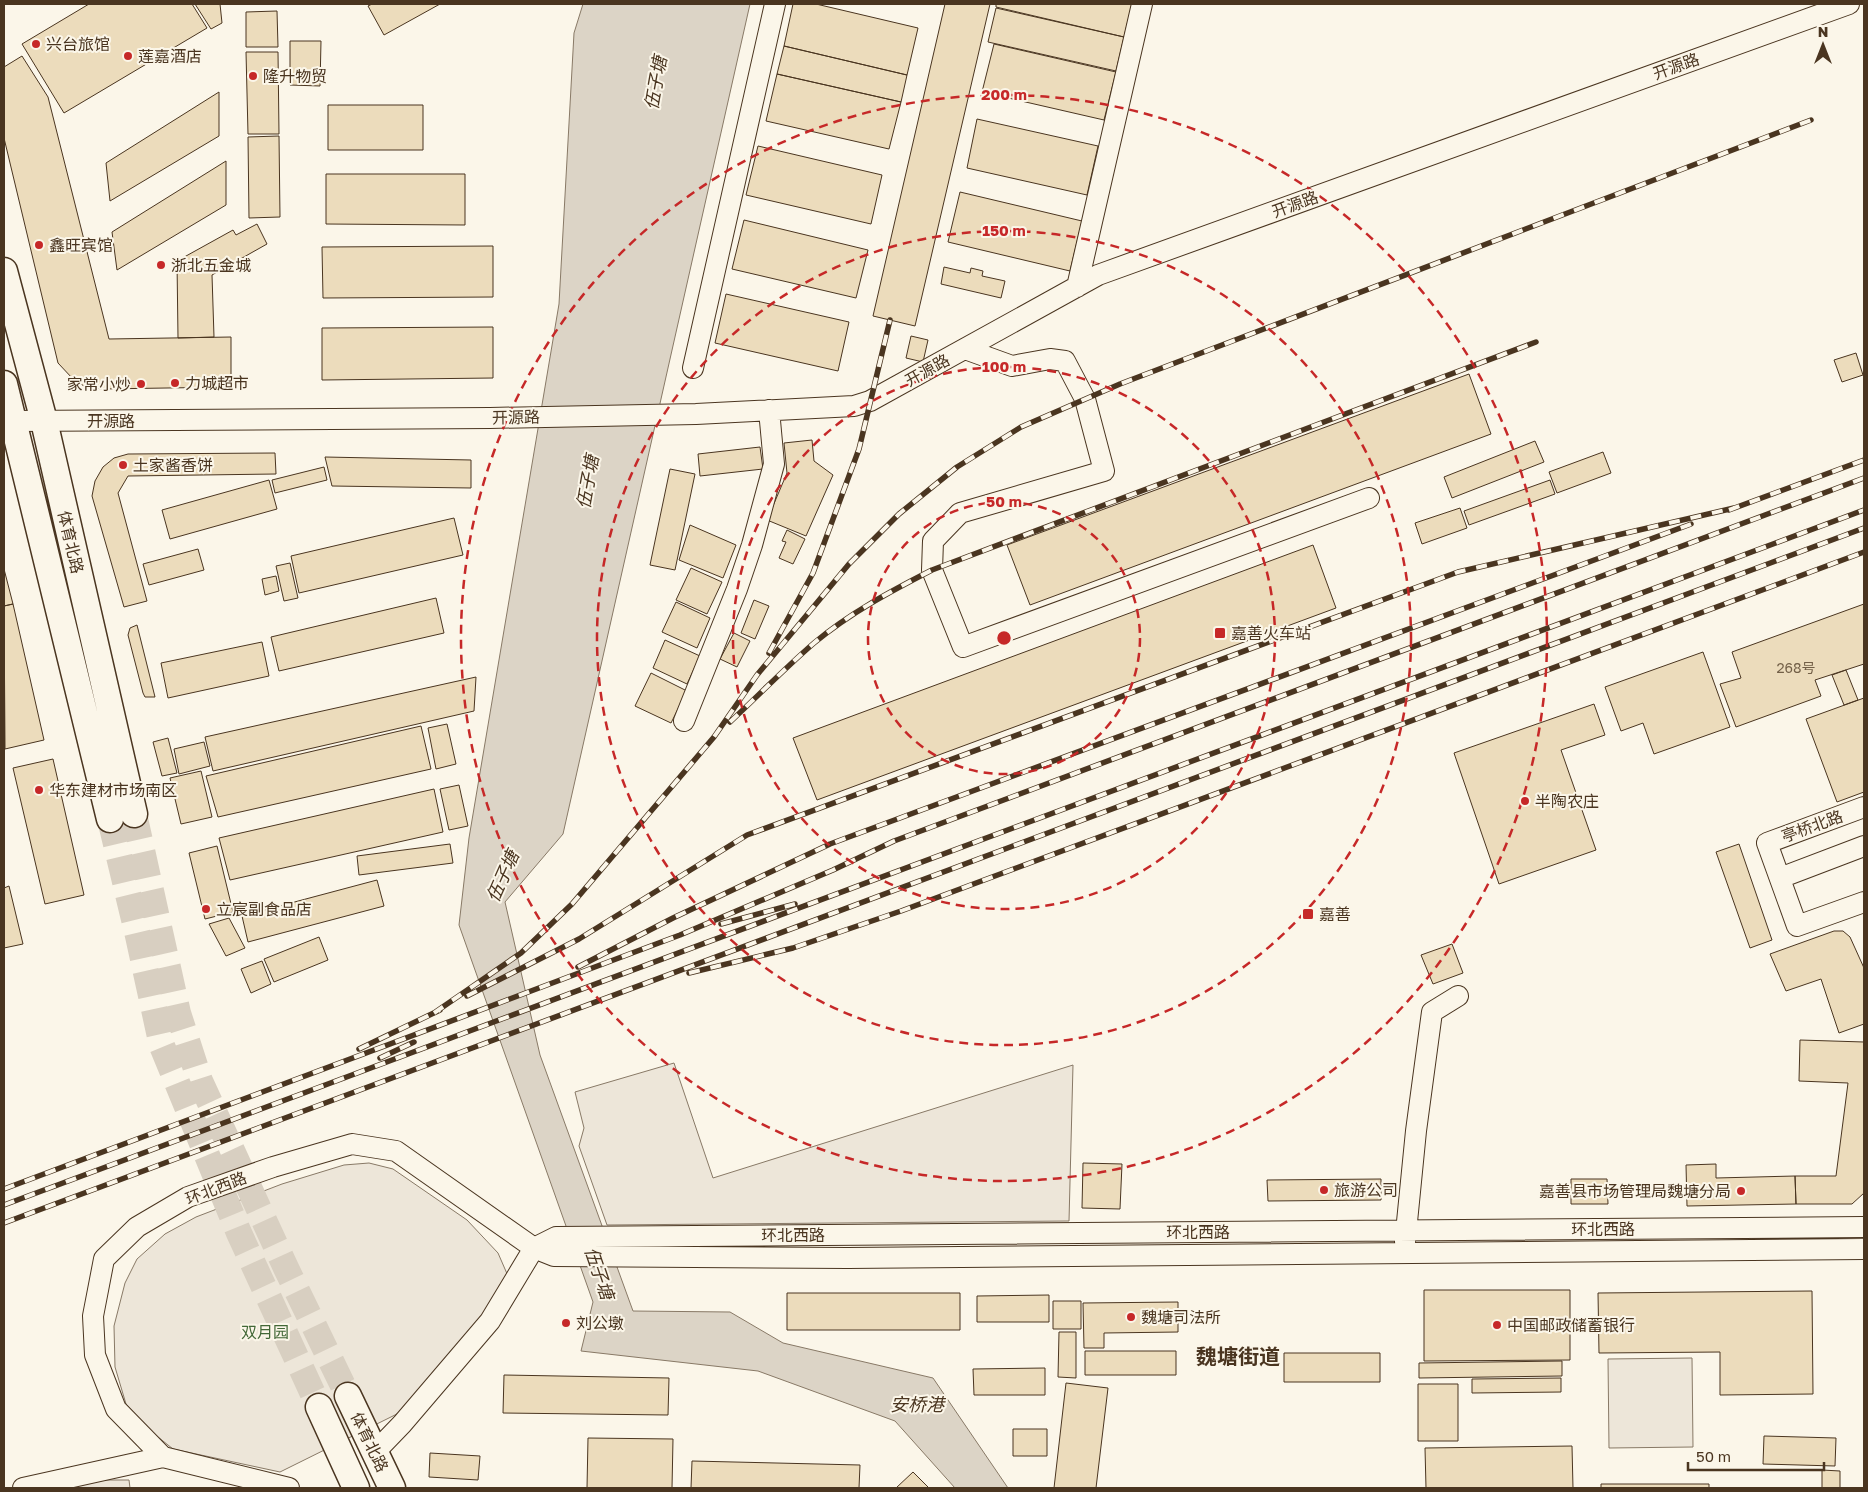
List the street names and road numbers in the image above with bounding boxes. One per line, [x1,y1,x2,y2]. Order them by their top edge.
street label: 开源路 [1650,48,1702,84]
street label: 开源路 [1269,186,1321,222]
street label: 开源路 [901,350,953,390]
street label: 开源路 [492,407,540,427]
street label: 开源路 [87,411,135,431]
street label: 体育北路 [54,509,88,575]
street label: 亭桥北路 [1779,806,1845,846]
street label: 环北西路 [183,1167,249,1209]
street label: 环北西路 [1571,1219,1635,1239]
street label: 环北西路 [1166,1222,1230,1242]
street label: 环北西路 [761,1225,825,1245]
street label: 体育北路 [347,1409,393,1475]

